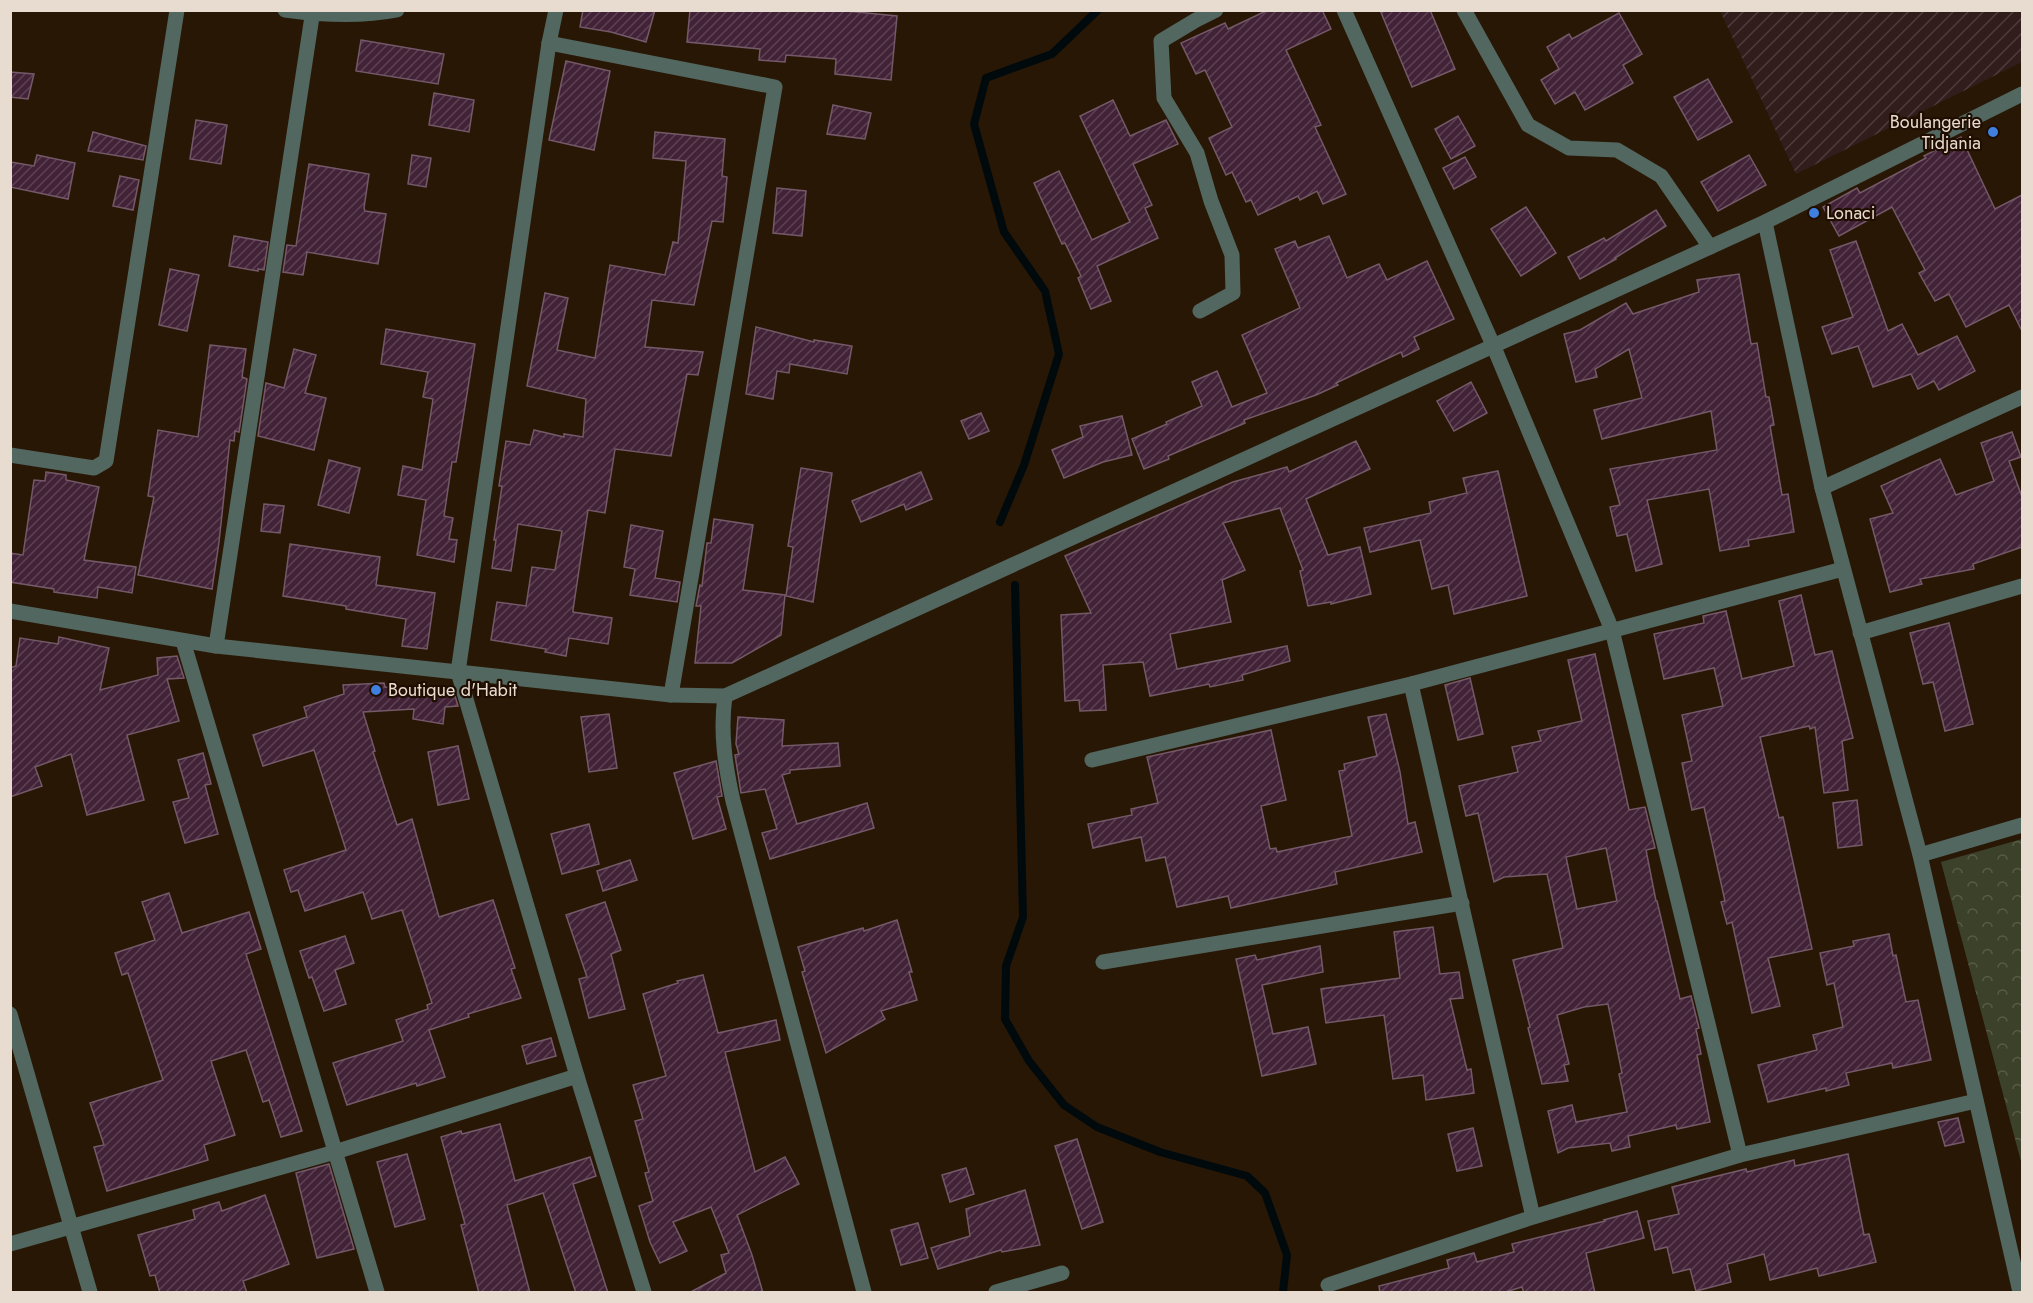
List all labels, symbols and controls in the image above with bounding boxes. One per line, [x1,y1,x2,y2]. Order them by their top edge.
place label: Boulangerie Tidjania [1890,109,1981,156]
marker: Boulangerie Tidjania [1986,125,2000,139]
place label: Lonaci [1826,200,1875,226]
marker: Lonaci [1807,206,1821,220]
place label: Boutique d'Habit [388,677,518,703]
marker: Boutique d'Habit [369,683,383,697]

